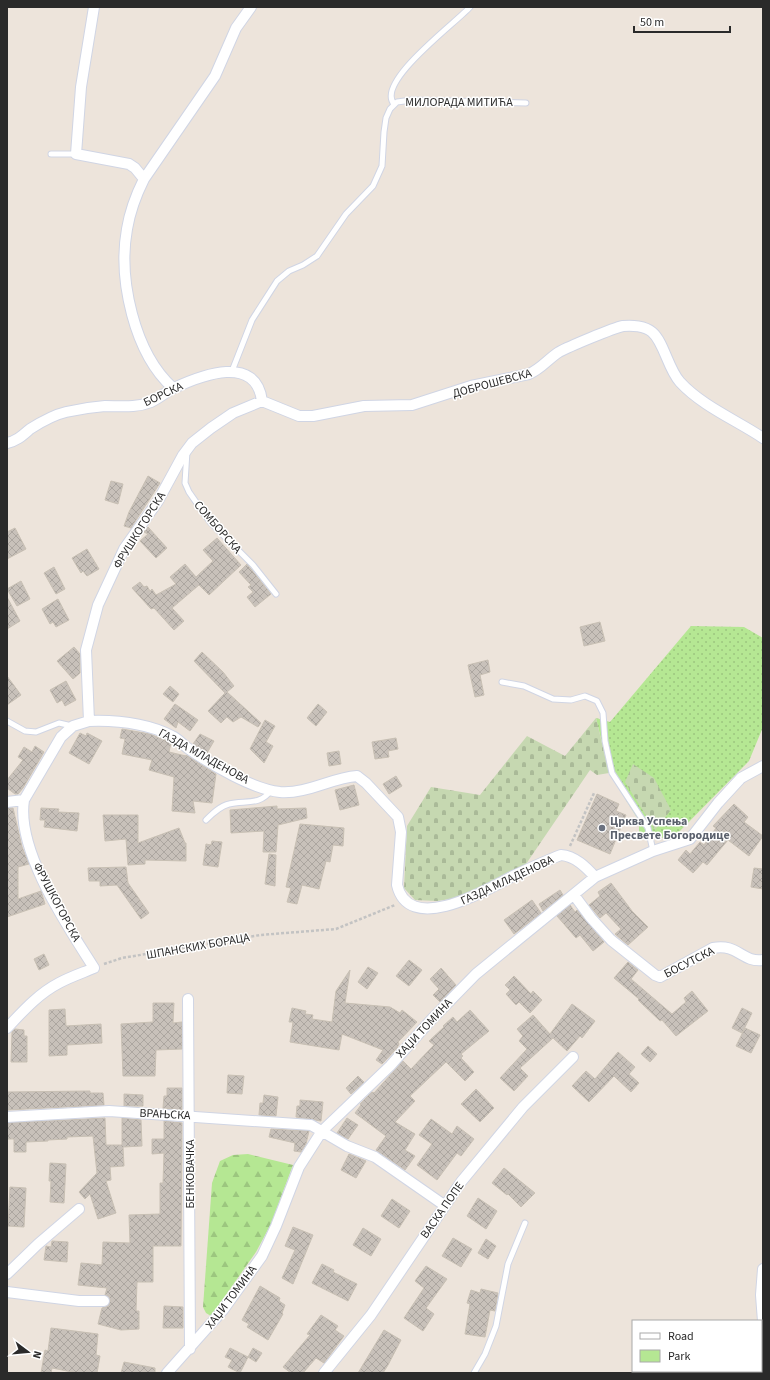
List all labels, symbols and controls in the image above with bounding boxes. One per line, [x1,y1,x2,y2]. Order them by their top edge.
scale bar [634,8,730,34]
text: 50 m [640,14,664,31]
street label: МИЛОРАДА МИТИЋА [405,94,513,111]
street label: ДОБРОШЕВСКА [451,365,534,402]
street label: БОРСКА [141,378,186,411]
street label: ФРУШКОГОРСКА [109,488,170,572]
street label: СОМБОРСКА [190,497,246,558]
street label: ГАЗДА МЛАДЕНОВА [155,724,252,789]
place label: Црква Успења Пресвете Богородице [610,813,730,844]
marker: Црква Успења Пресвете Богородице [597,823,607,833]
street label: ГАЗДА МЛАДЕНОВА [458,851,557,910]
street label: ФРУШКОГОРСКА [28,860,85,945]
street label: ШПАНСКИХ БОРАЦА [145,929,252,964]
street label: БОСУТСКА [661,942,718,982]
street label: ХАЏИ ТОМИНА [392,994,457,1062]
street label: ВРАЊСКА [139,1105,191,1124]
street label: БЕНКОВАЧКА [182,1139,199,1209]
street label: ВАСКА ПОПЕ [417,1178,468,1242]
street label: ХАЏИ ТОМИНА [202,1262,261,1333]
legend [632,1320,762,1372]
text: Road [668,1328,694,1345]
north arrow [8,1332,48,1372]
text: Park [668,1348,690,1365]
text: N [29,1349,45,1360]

